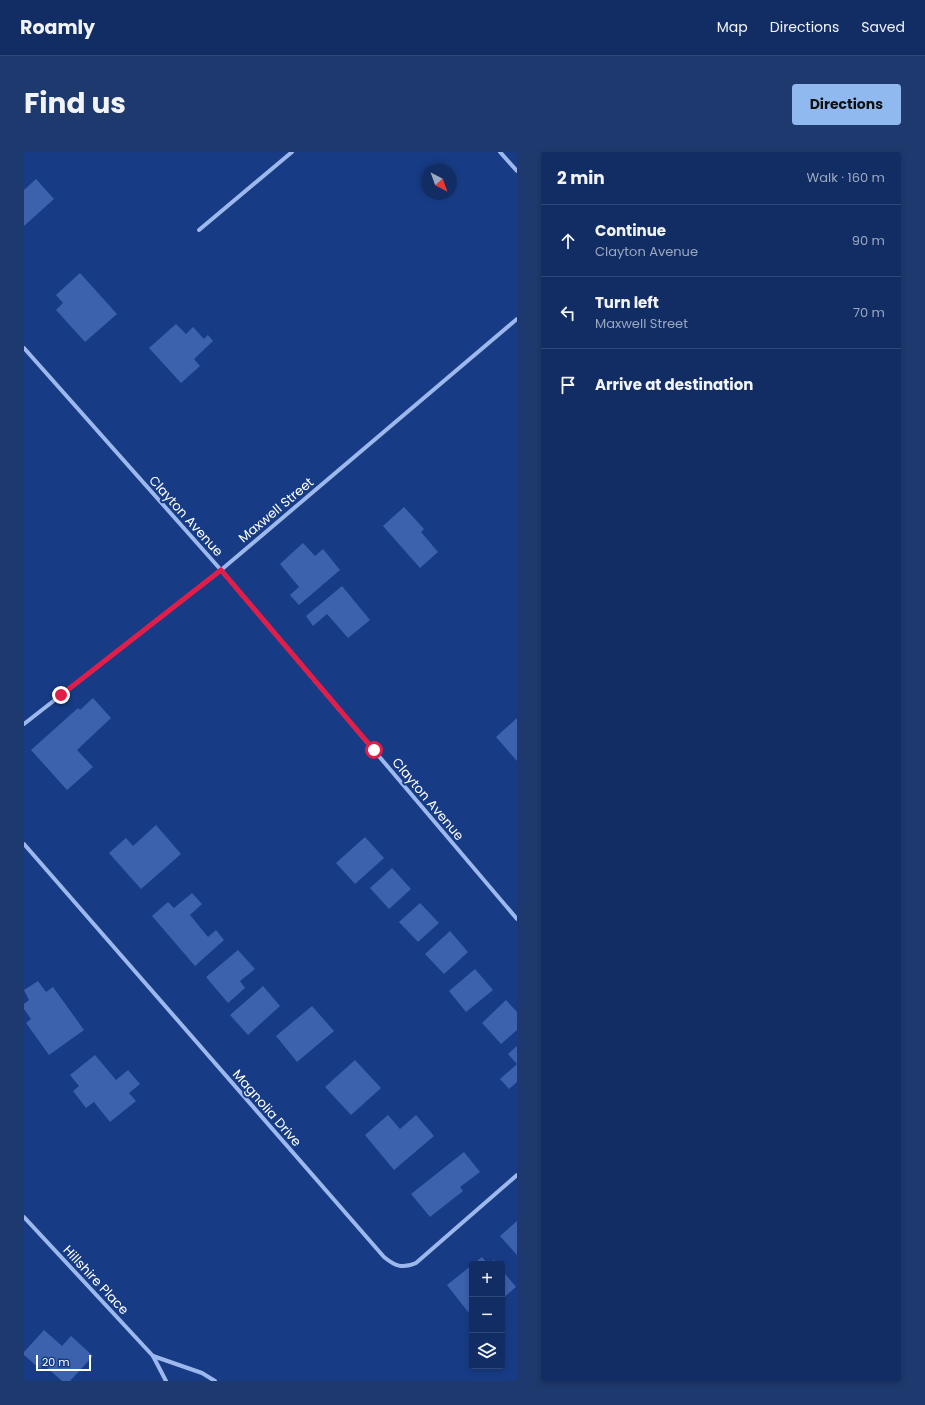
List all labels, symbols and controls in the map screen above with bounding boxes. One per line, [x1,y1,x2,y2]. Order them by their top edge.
text: Roamly [20,14,95,41]
text: Map [717,17,748,37]
text: Directions [770,17,839,37]
text: Saved [861,17,905,37]
text: Find us [24,84,126,123]
button: Directions [792,84,901,125]
north arrow [421,164,457,200]
text: 2 min [557,166,605,190]
text: Walk · 160 m [806,168,885,187]
text: Continue [595,220,666,241]
icon: ahead [557,230,579,252]
text: 90 m [852,231,885,250]
text: Clayton Avenue [595,242,698,261]
text: Turn left [595,292,659,313]
icon: left [557,302,579,324]
text: 70 m [853,303,885,322]
text: Maxwell Street [595,314,688,333]
icon: arrive [557,374,579,396]
text: Arrive at destination [595,374,753,395]
street label: Clayton Avenue [144,471,228,561]
street label: Maxwell Street [234,473,318,547]
route end [52,686,70,704]
route start [365,741,383,759]
street label: Clayton Avenue [388,753,468,845]
street label: Magnolia Drive [228,1065,306,1151]
street label: Hillshire Place [59,1241,133,1319]
map controls [469,1261,505,1369]
button: + [469,1261,505,1297]
button: − [469,1297,505,1333]
button: layers [469,1333,505,1369]
scale bar [36,1353,91,1372]
text: 20 m [42,1354,70,1370]

